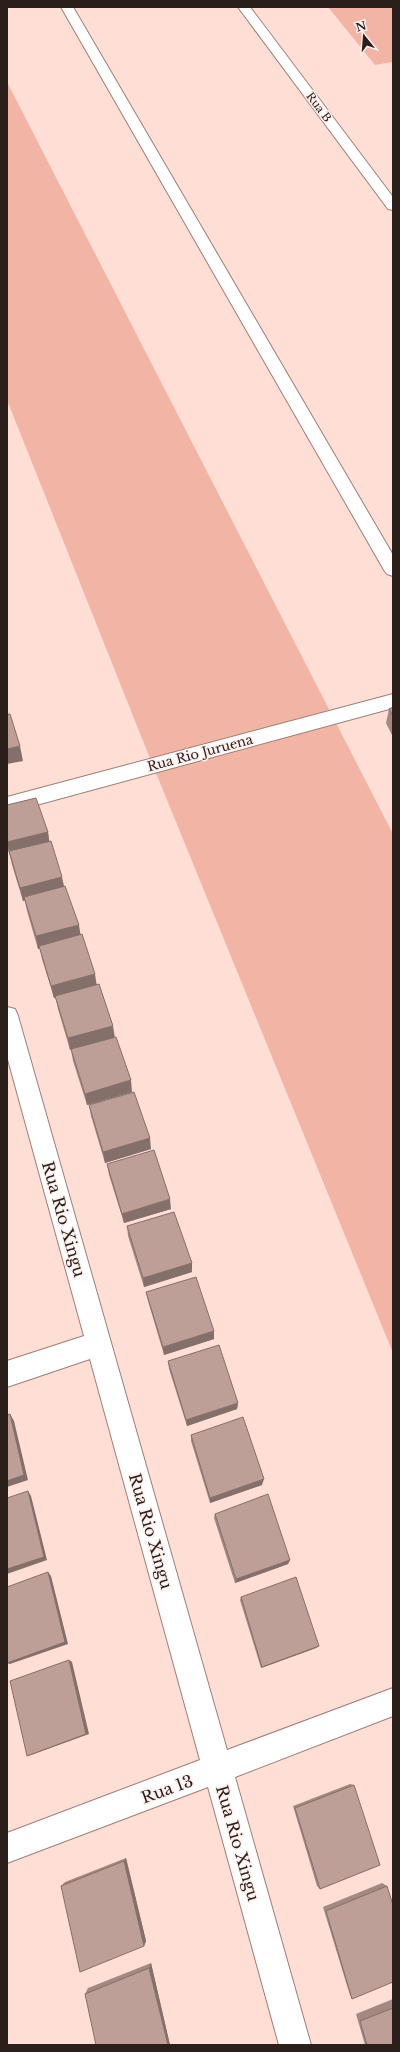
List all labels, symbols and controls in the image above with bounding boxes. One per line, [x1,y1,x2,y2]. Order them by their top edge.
north arrow [344,16,384,56]
text: N [354,18,369,35]
street label: Rua B [303,89,335,125]
street label: Rua Rio Juruena [145,731,255,775]
street label: Rua Rio Xingu [38,1159,90,1279]
street label: Rua Rio Xingu [125,1471,177,1591]
street label: Rua 13 [138,1770,196,1808]
street label: Rua Rio Xingu [212,1783,264,1903]

